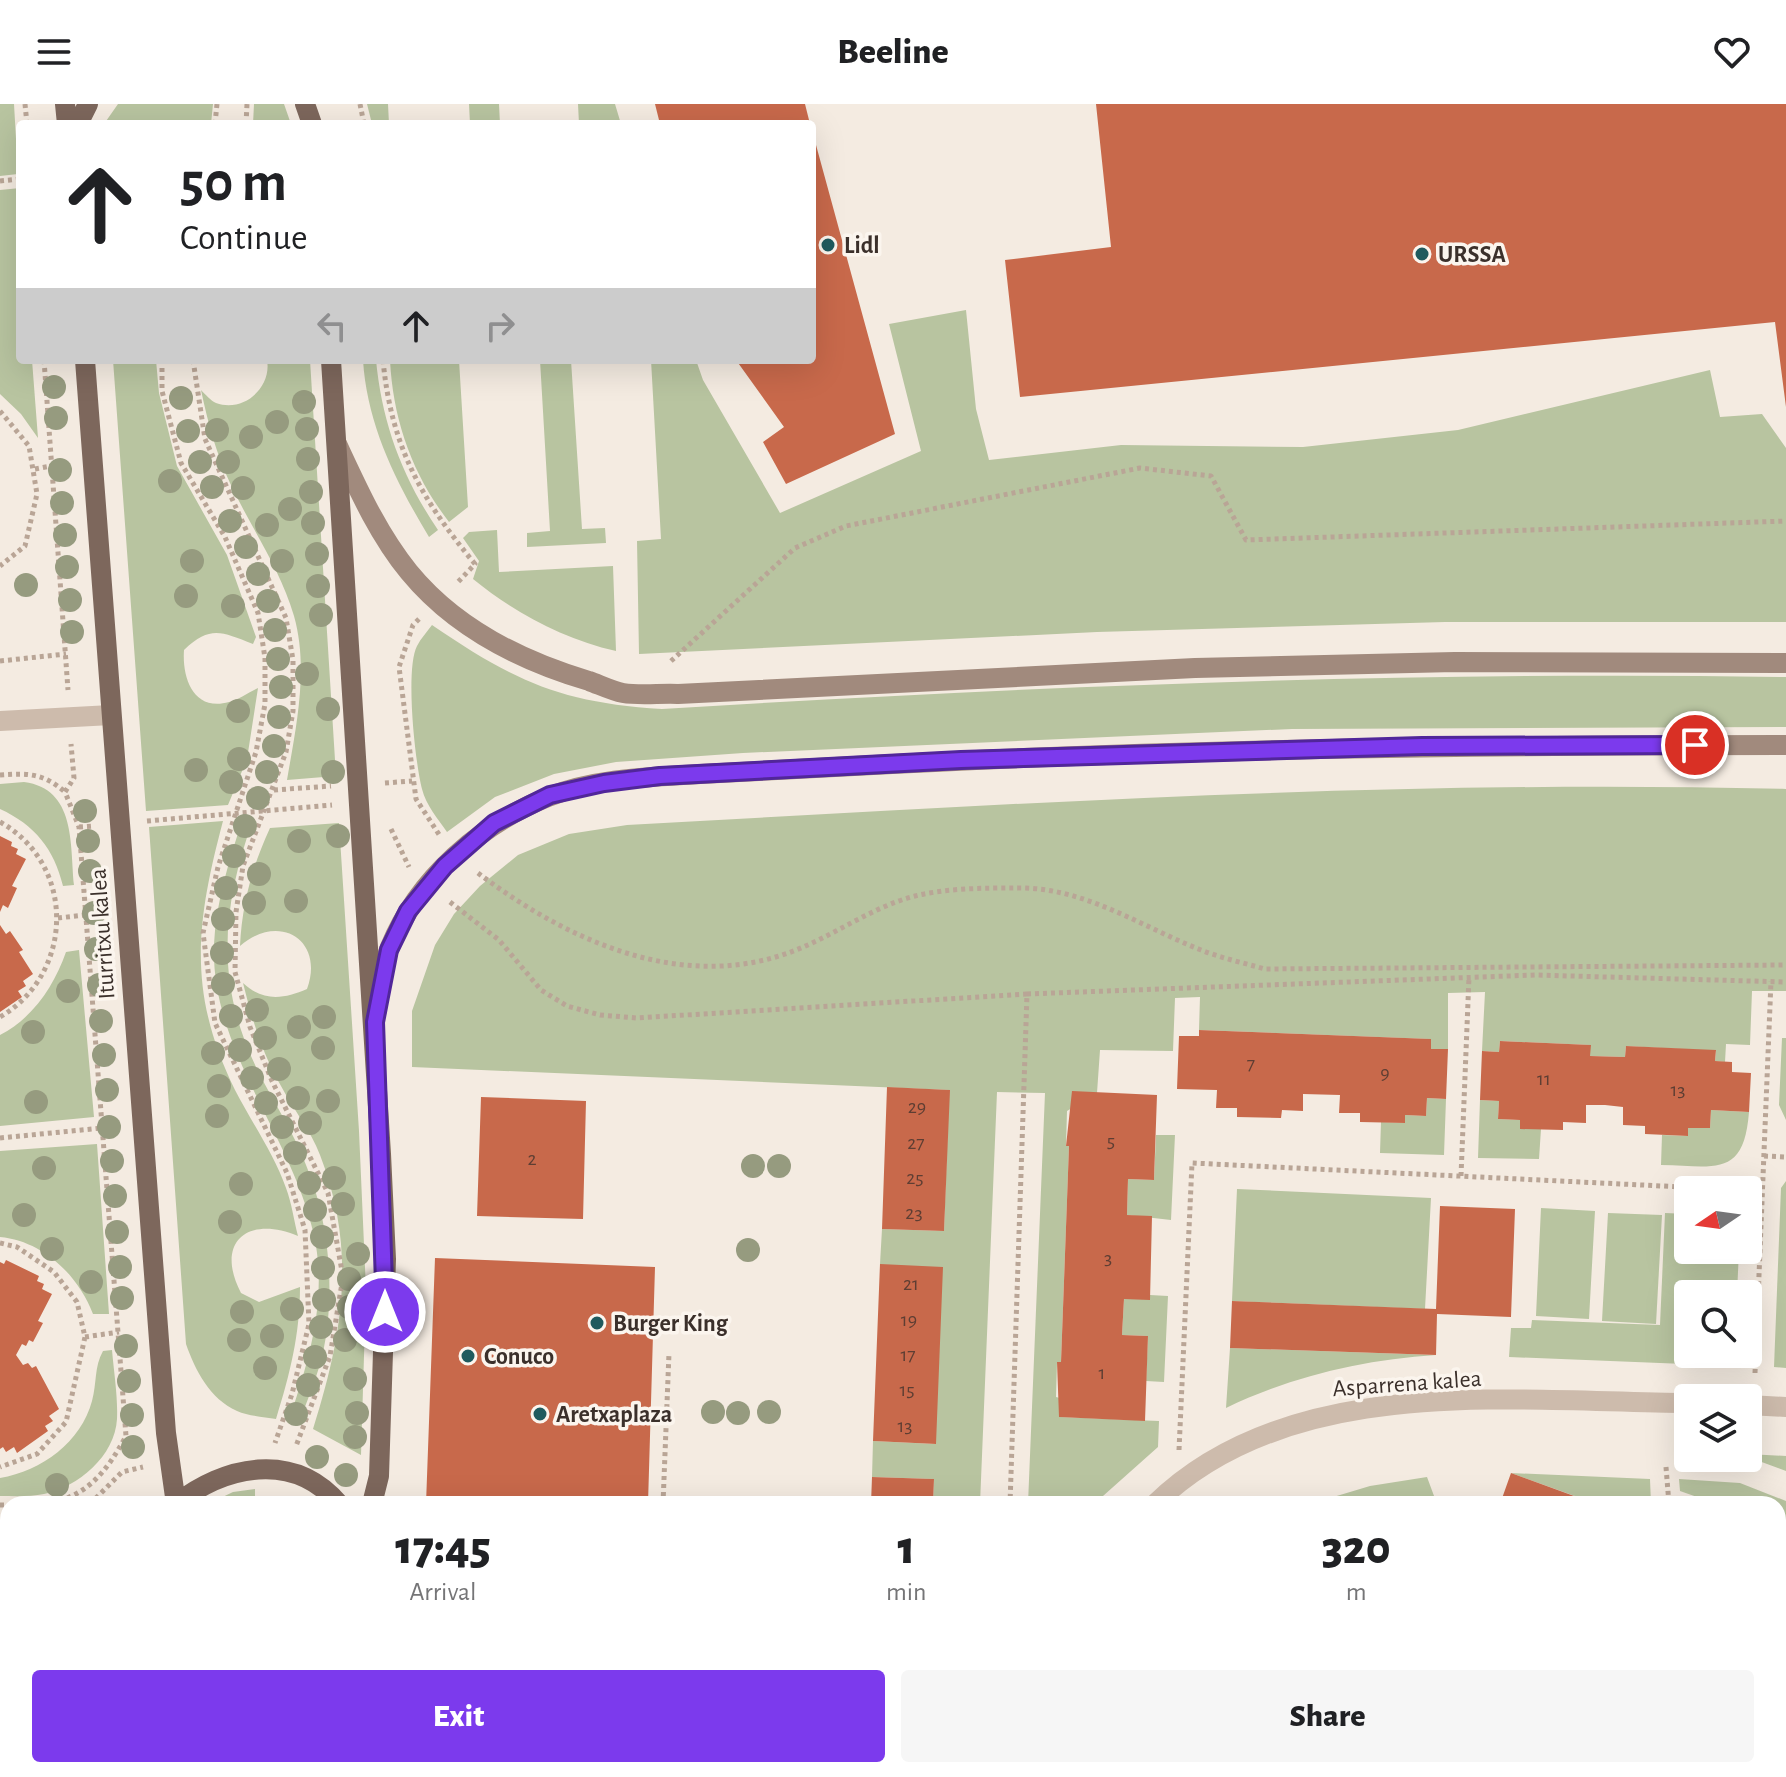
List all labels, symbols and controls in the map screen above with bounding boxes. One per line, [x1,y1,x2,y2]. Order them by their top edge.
icon: menu [32,30,76,74]
icon: heart [1710,30,1754,74]
text: Beeline [837,34,949,70]
icon: ahead [48,152,152,256]
text: 50 m [180,155,287,211]
text: Continue [180,220,308,256]
place label: Lidl [844,234,880,258]
marker: Lidl [819,236,837,254]
place label: URSSA [1438,243,1506,267]
marker: URSSA [1413,245,1431,263]
icon: left [310,304,354,348]
icon: ahead [394,304,438,348]
icon: right [478,304,522,348]
pin [1661,711,1729,779]
icon: arrive [1673,723,1717,767]
street label: Iturritxu kalea [86,868,120,1000]
house number: 7 [1247,1054,1255,1074]
house number: 9 [1380,1063,1390,1083]
house number: 11 [1537,1069,1551,1089]
house number: 13 [1670,1080,1686,1100]
house number: 29 [908,1097,926,1117]
house number: 5 [1107,1131,1115,1151]
house number: 27 [907,1133,925,1153]
house number: 2 [527,1149,537,1169]
house number: 25 [906,1168,924,1188]
north arrow [1674,1176,1762,1264]
map controls [1674,1176,1762,1472]
house number: 23 [905,1203,923,1223]
house number: 3 [1104,1248,1112,1268]
position arrow [343,1270,427,1354]
house number: 21 [903,1274,919,1294]
button: search [1674,1280,1762,1368]
house number: 19 [901,1310,917,1330]
place label: Burger King [613,1312,729,1336]
marker: Burger King [588,1314,606,1332]
place label: Conuco [484,1345,554,1369]
house number: 17 [900,1345,916,1365]
marker: Conuco [459,1347,477,1365]
house number: 1 [1099,1363,1105,1383]
street label: Asparrena kalea [1332,1367,1482,1401]
house number: 15 [899,1380,915,1400]
button: layers [1674,1384,1762,1472]
place label: Aretxaplaza [556,1403,672,1427]
marker: Aretxaplaza [531,1405,549,1423]
house number: 13 [897,1416,913,1436]
text: 17:45 [395,1525,491,1573]
text: 1 [897,1525,915,1573]
text: 320 [1322,1525,1391,1573]
text: Arrival [410,1579,476,1605]
text: min [886,1579,926,1605]
text: m [1346,1579,1367,1605]
button: Exit [32,1670,885,1762]
button: Share [901,1670,1754,1762]

